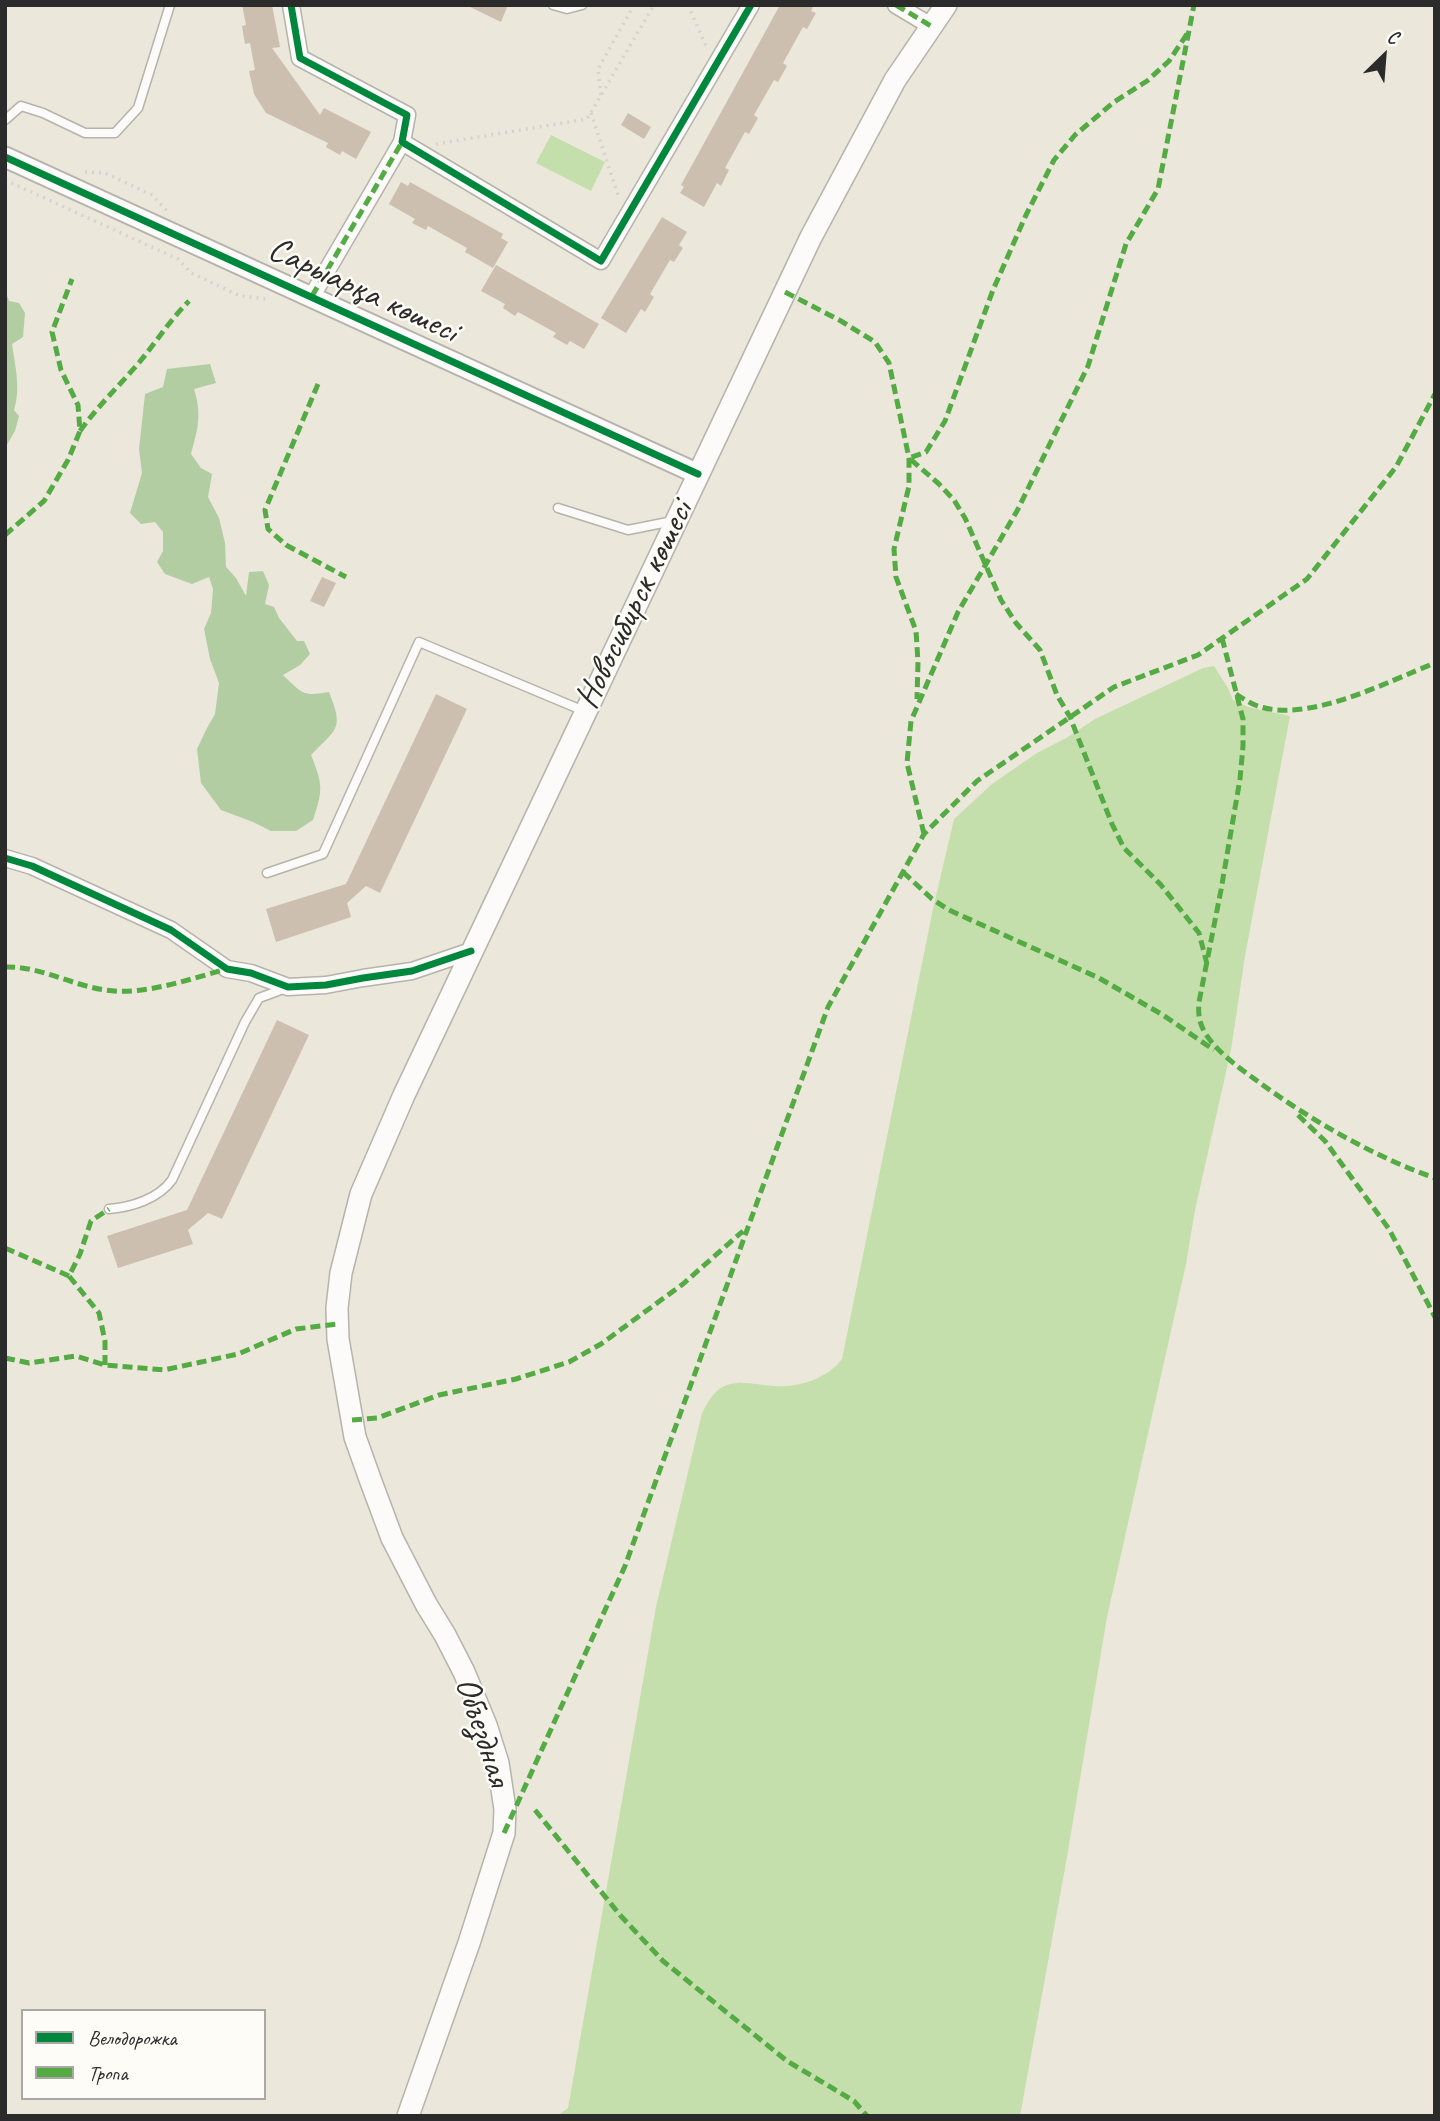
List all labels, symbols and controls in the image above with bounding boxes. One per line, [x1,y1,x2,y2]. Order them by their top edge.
north arrow [1349,21,1419,91]
text: С [1384,24,1402,50]
street label: Сарыарқа көшесі [261,229,465,353]
street label: Новосибирск көшесі [567,494,703,716]
street label: Объездная [445,1672,519,1792]
legend [21,2009,266,2100]
text: Велодорожка [88,2025,177,2051]
text: Тропа [88,2060,128,2086]

